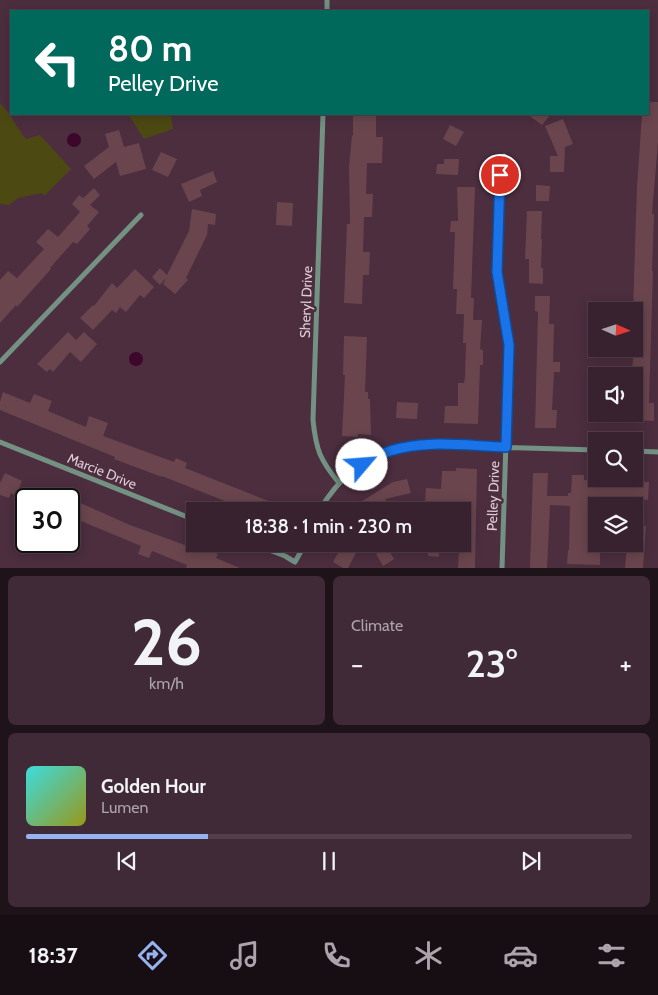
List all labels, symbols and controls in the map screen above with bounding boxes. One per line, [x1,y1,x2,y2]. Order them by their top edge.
text: 80 m [108,27,192,70]
icon: left [25,30,90,95]
text: Pelley Drive [108,70,218,97]
pin [479,154,521,196]
icon: arrive [486,161,514,189]
street label: Sheryl Drive [296,266,316,338]
north arrow [588,302,642,358]
map controls [588,302,643,552]
button: sound [588,367,643,422]
button: search [588,432,643,487]
position arrow [335,438,387,490]
street label: Marcie Drive [65,449,139,493]
street label: Pelley Drive [483,461,503,531]
speed limit sign: 30 [15,488,80,553]
button: layers [588,497,643,552]
text: 18:38 · 1 min · 230 m [245,515,412,538]
text: 26 [131,602,202,681]
text: Climate [351,616,403,635]
text: 23° [466,640,517,687]
text: − [351,647,363,681]
text: + [620,647,632,681]
text: km/h [149,674,184,693]
text: Golden Hour [101,775,206,798]
text: Lumen [101,798,148,817]
icon: previous [113,847,141,875]
icon: pause [315,847,343,875]
icon: next [517,847,545,875]
icon: directions [135,938,170,973]
icon: music [227,938,262,973]
icon: phone [319,938,354,973]
icon: climate [411,938,446,973]
icon: car [503,938,538,973]
icon: filters [594,938,629,973]
text: 18:37 [28,942,78,969]

